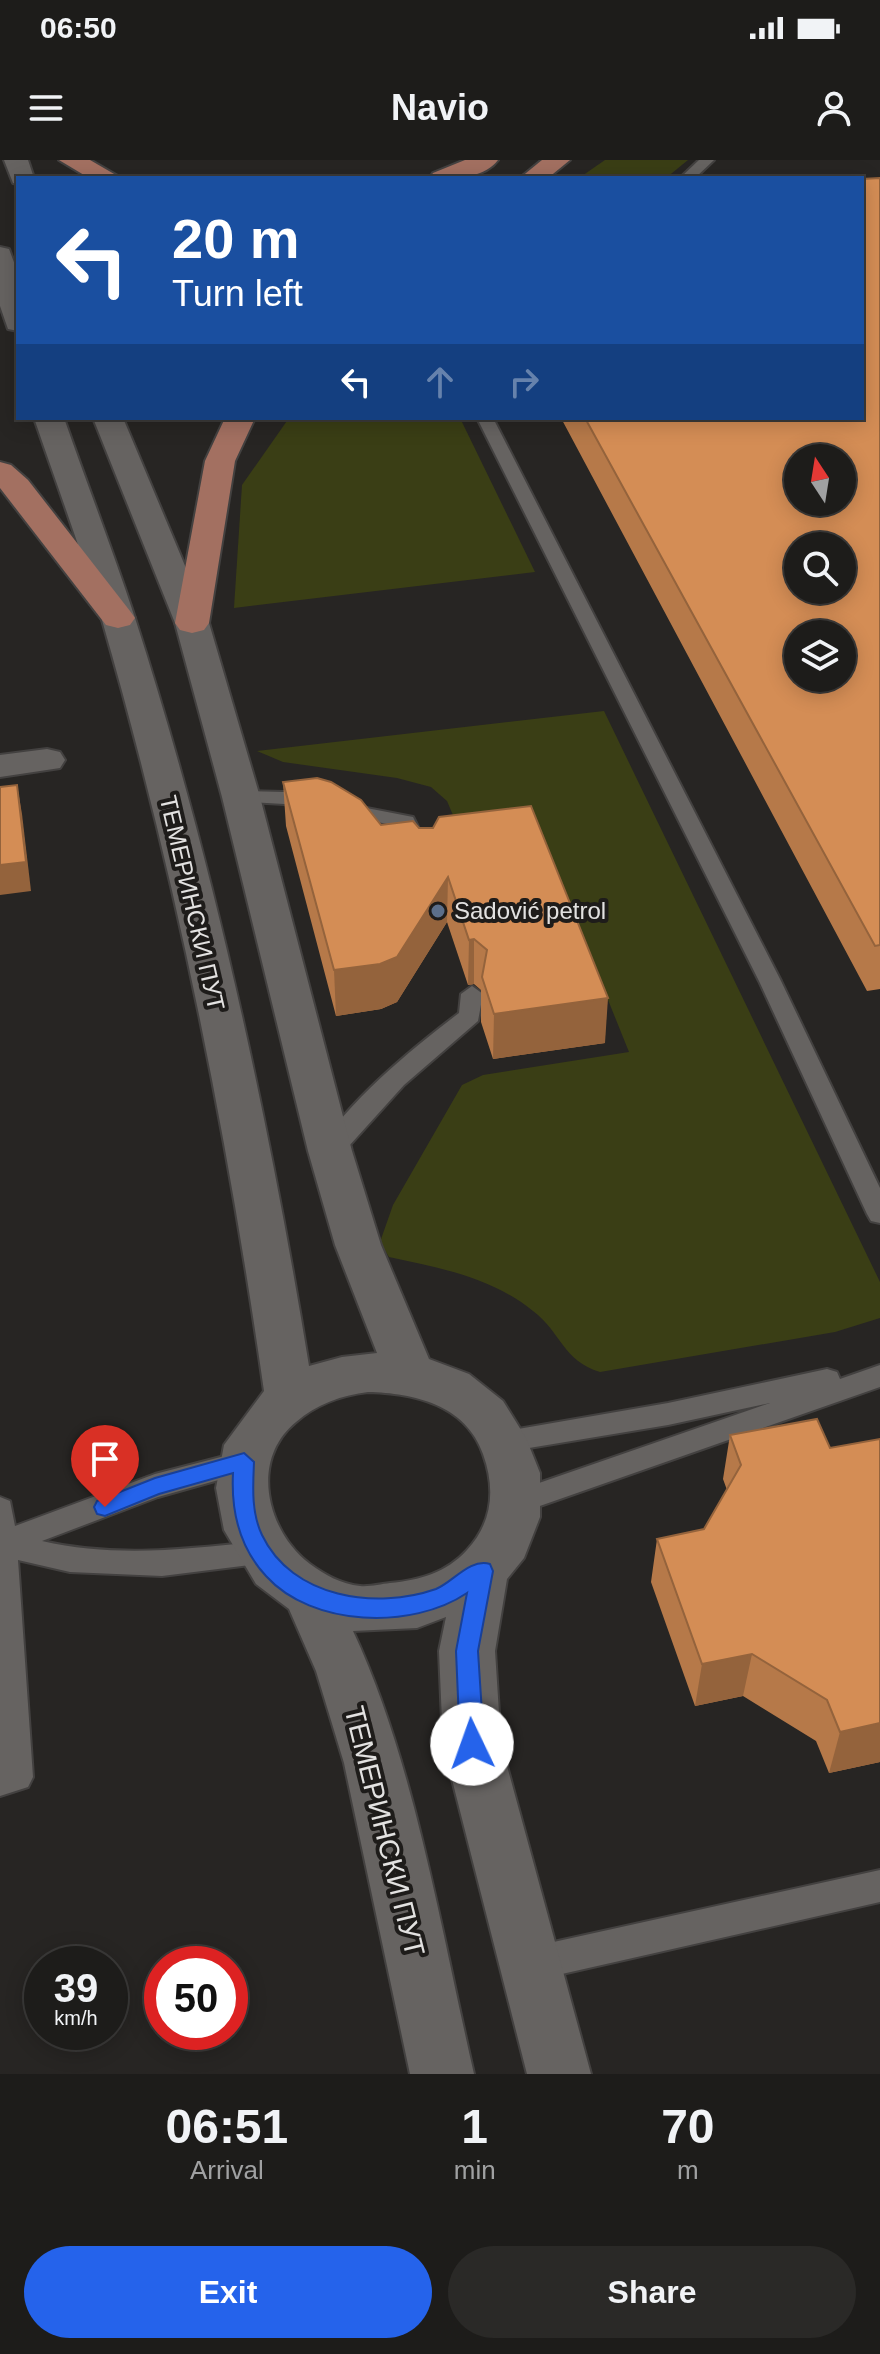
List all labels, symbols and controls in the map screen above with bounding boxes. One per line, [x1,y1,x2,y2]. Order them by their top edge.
text: 06:50 [40,11,117,44]
icon: menu [24,86,68,130]
icon: person [812,86,856,130]
text: Navio [391,87,489,128]
text: 20 m [172,207,300,270]
icon: left [40,208,144,312]
text: Turn left [172,273,303,314]
icon: left [334,360,378,404]
icon: ahead [418,360,462,404]
icon: right [502,360,546,404]
north arrow [784,444,856,516]
map controls [784,444,856,692]
button: search [784,532,856,604]
button: layers [784,620,856,692]
street label: ТЕМЕРИНСКИ ПУТ [155,793,230,1013]
place label: Sadović petrol [454,897,606,924]
marker: Sadović petrol [429,902,447,920]
pin [71,1425,139,1507]
icon: arrive [83,1437,127,1481]
position arrow [430,1702,514,1786]
street label: ТЕМЕРИНСКИ ПУТ [338,1703,431,1959]
speed limit sign: 50 [144,1946,248,2050]
text: 39 [54,1966,98,2010]
text: km/h [54,2007,98,2029]
text: 06:51 [165,2100,288,2153]
text: 1 [461,2100,488,2153]
text: 70 [661,2100,715,2153]
text: Arrival [190,2155,264,2185]
text: min [454,2155,496,2185]
text: m [677,2155,699,2185]
button: Exit [24,2246,432,2338]
button: Share [448,2246,856,2338]

